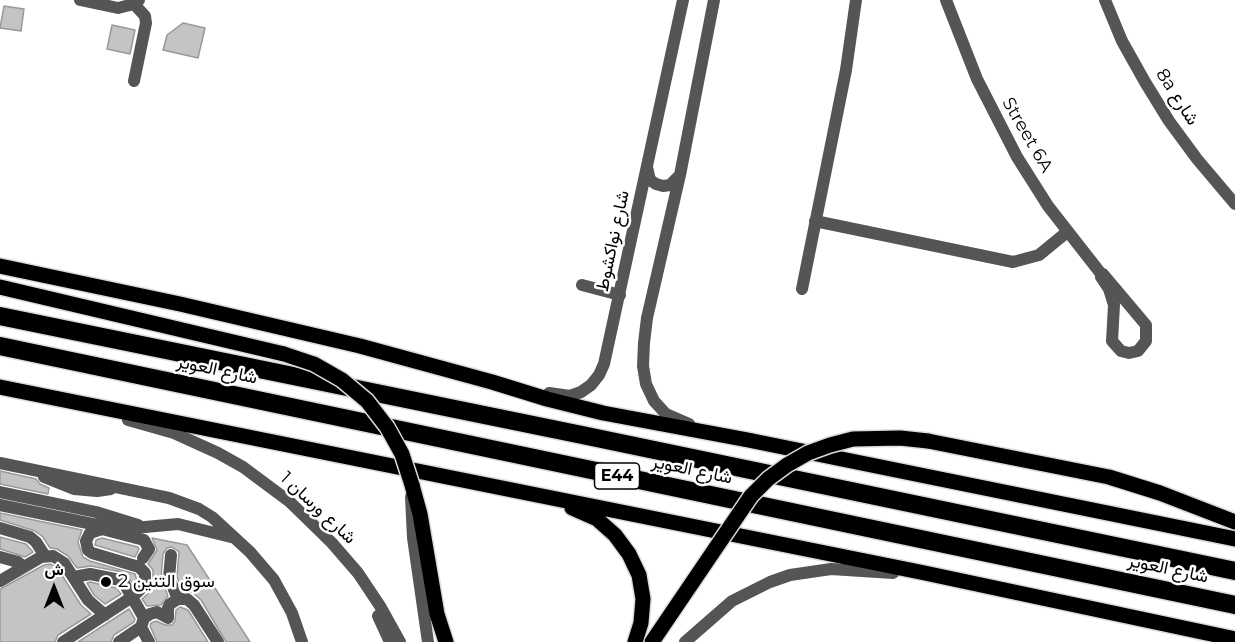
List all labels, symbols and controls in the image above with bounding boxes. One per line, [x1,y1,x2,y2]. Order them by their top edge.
street label: 8a شارع [1151,65,1203,129]
street label: Street 6A [997,94,1057,176]
street label: شارع نواكشوط [592,189,634,293]
street label: شارع العوير [175,351,259,389]
street label: شارع العوير [650,451,734,489]
road number: E44 [594,463,640,489]
street label: شارع ورسان 1 [276,467,360,549]
street label: شارع العوير [1126,550,1210,588]
north arrow [24,558,84,618]
text: ش [44,560,64,579]
place label: سوق التنين 2 [118,571,215,593]
marker: سوق التنين 2 [99,575,113,589]

